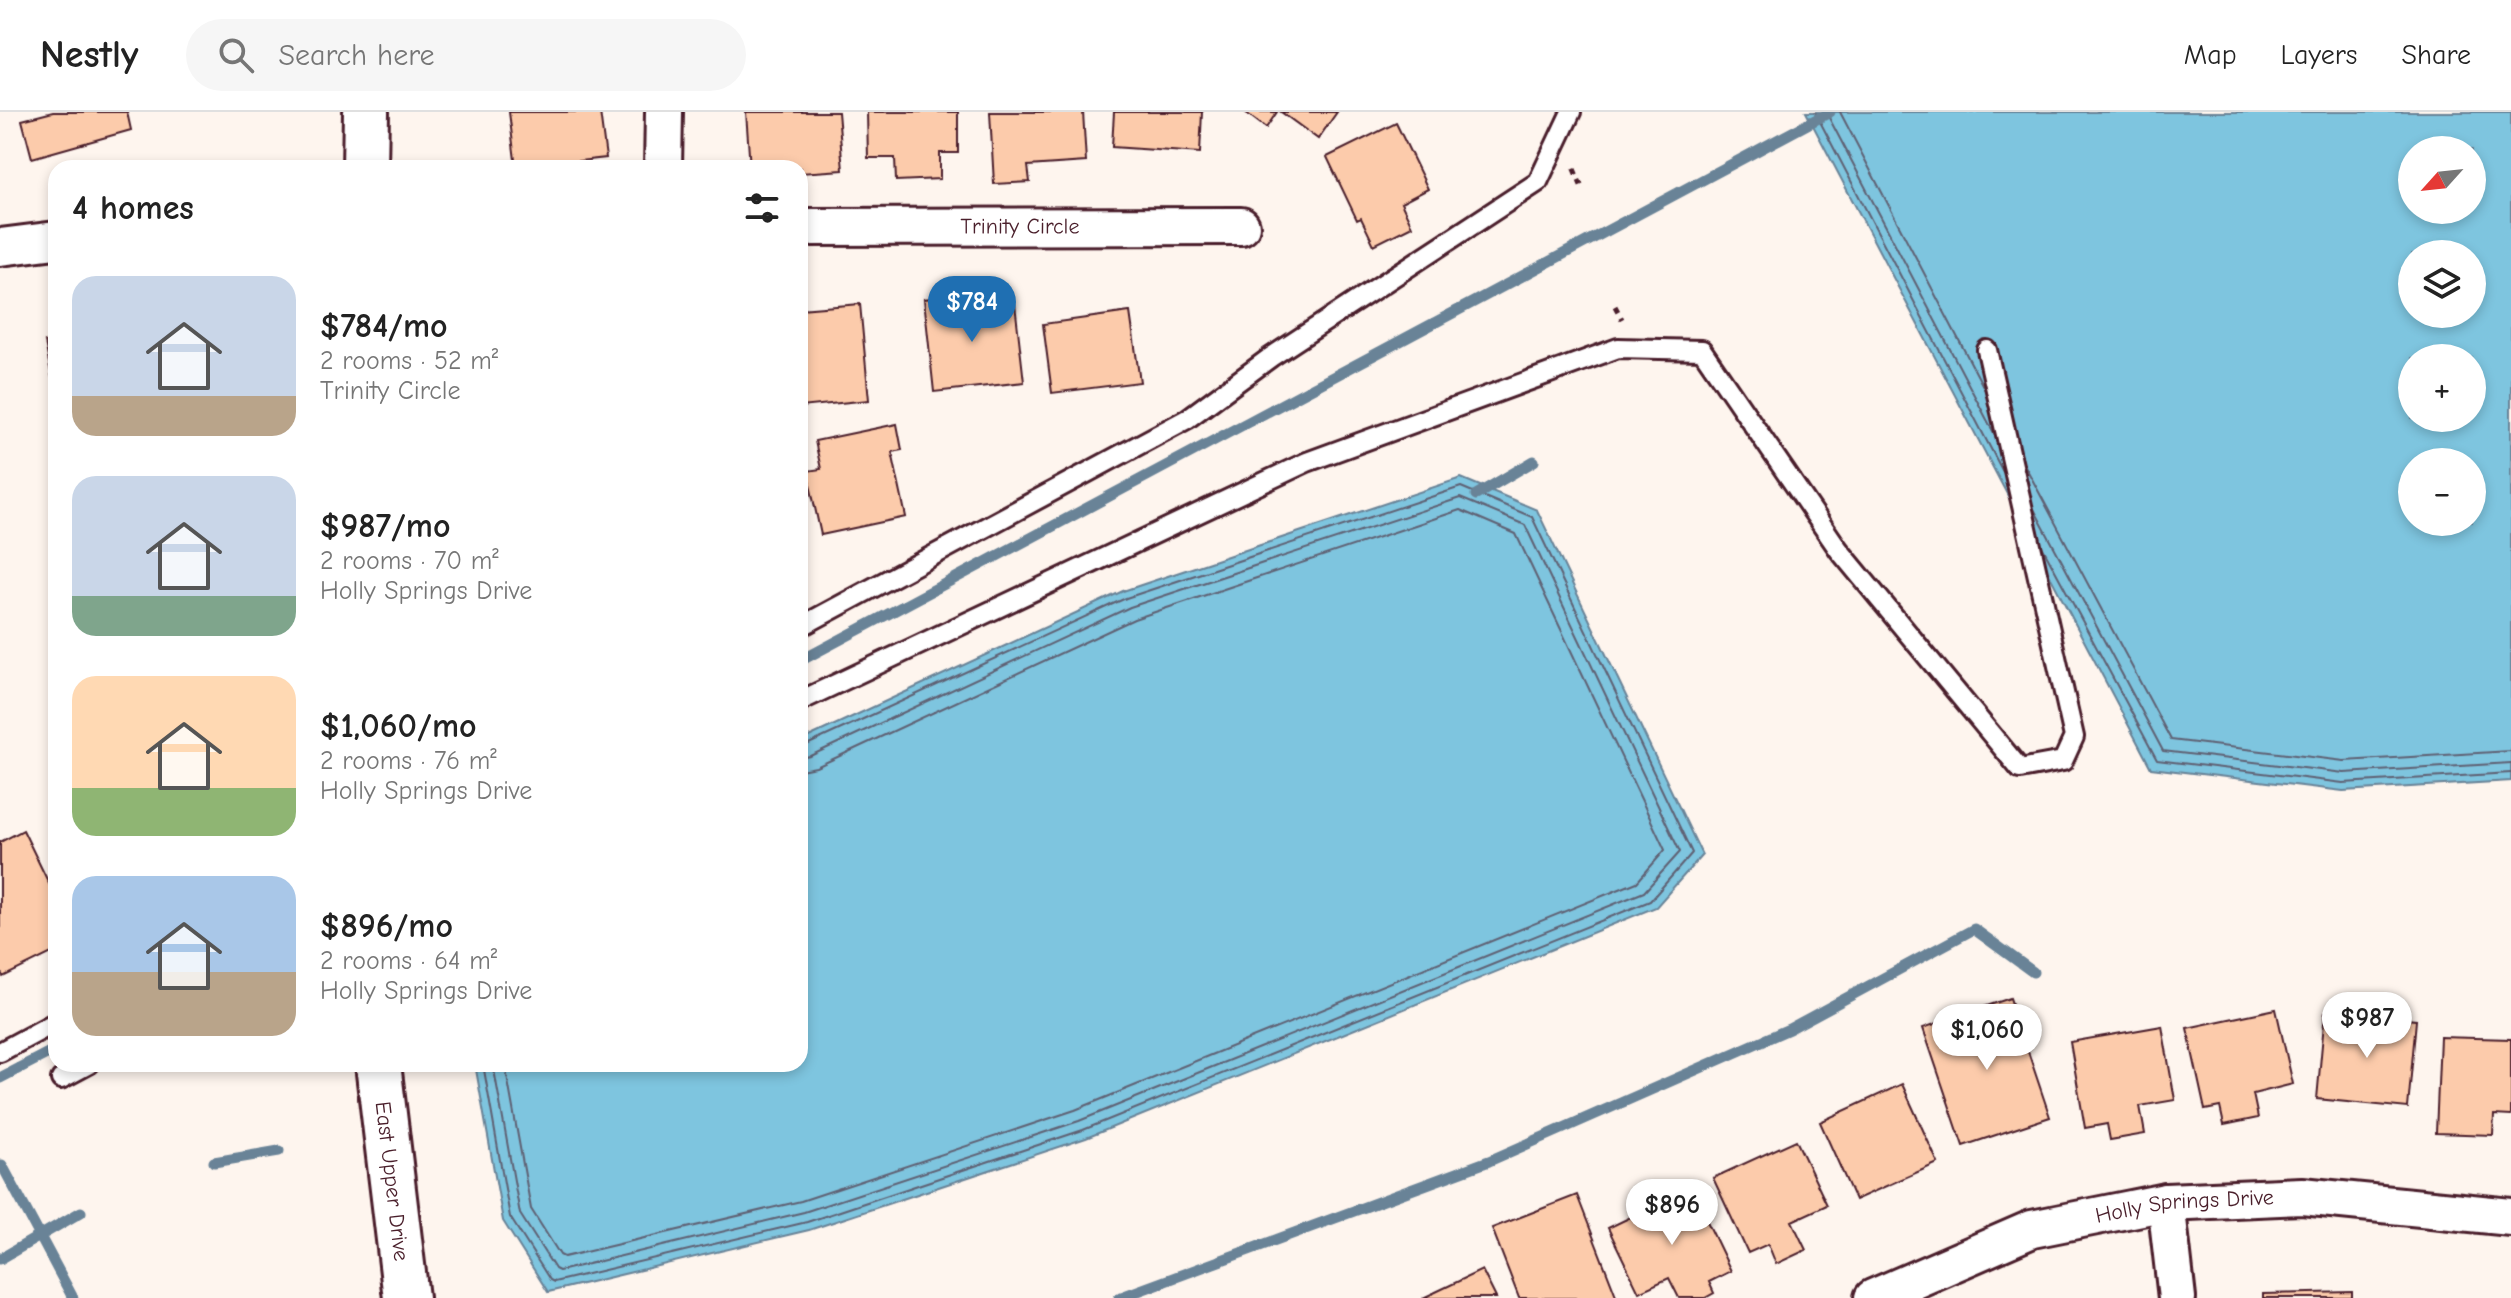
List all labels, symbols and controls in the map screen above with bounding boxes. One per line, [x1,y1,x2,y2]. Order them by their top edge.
search box [186,19,746,91]
text: Nestly [40,33,138,77]
icon: search [214,33,258,77]
text: Search here [278,38,435,73]
text: Map [2184,39,2237,71]
text: Layers [2281,39,2357,71]
text: Share [2401,39,2471,71]
north arrow [2398,136,2486,224]
map controls [2398,136,2486,536]
icon: filters [740,186,784,230]
text: 4 homes [72,188,194,228]
street label: Trinity Circle [960,213,1080,240]
button: layers [2398,240,2486,328]
pin: $784 [925,276,1019,344]
text: $784 [946,287,998,317]
text: $784/mo [320,306,448,346]
icon: home [136,308,232,404]
button: + [2398,344,2486,432]
text: 2 rooms · 52 m² [320,346,498,376]
text: Trinity Circle [320,376,460,406]
button: − [2398,448,2486,536]
text: $987/mo [320,506,451,546]
icon: home [136,508,232,604]
text: 2 rooms · 70 m² [320,546,499,576]
text: Holly Springs Drive [320,576,532,606]
text: $1,060/mo [320,706,477,746]
icon: home [136,708,232,804]
text: 2 rooms · 76 m² [320,746,497,776]
text: Holly Springs Drive [320,776,532,806]
text: $896/mo [320,906,453,946]
icon: home [136,908,232,1004]
text: 2 rooms · 64 m² [320,946,497,976]
text: Holly Springs Drive [320,976,532,1006]
pin: $987 [2320,992,2414,1060]
text: $987 [2340,1003,2394,1033]
pin: $1,060 [1922,1004,2052,1072]
text: $1,060 [1950,1015,2024,1045]
street label: East Upper Drive [370,1100,414,1262]
pin: $896 [1625,1179,1719,1247]
street label: Holly Springs Drive [2093,1184,2274,1229]
text: $896 [1644,1190,1700,1220]

